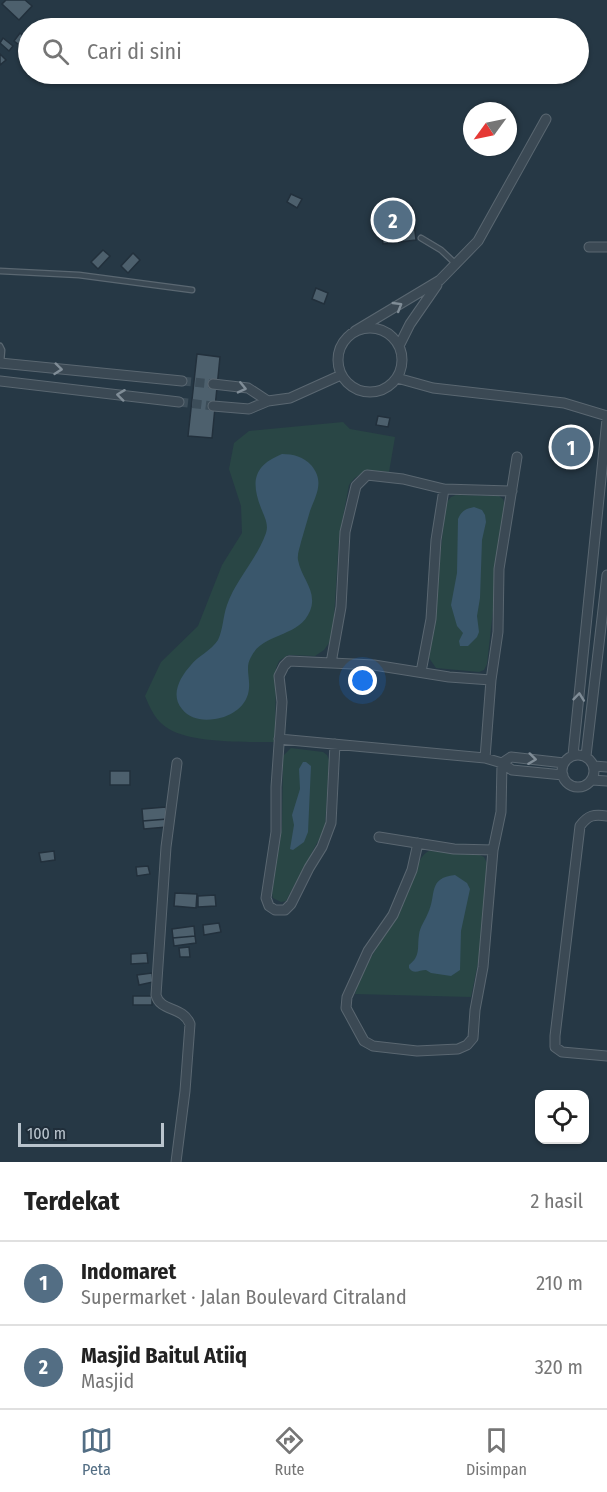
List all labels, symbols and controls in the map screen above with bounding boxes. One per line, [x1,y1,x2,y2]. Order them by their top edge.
search box [18,18,589,84]
icon: search [39,35,72,68]
text: Cari di sini [87,38,182,65]
north arrow [463,102,517,156]
pin: 2 [374,198,412,242]
one-way arrow [392,301,402,313]
one-way arrow [54,362,63,375]
one-way arrow [237,381,247,394]
one-way arrow [116,390,125,402]
pin: 1 [552,424,590,470]
your location [348,666,377,695]
one-way arrow [572,692,585,702]
one-way arrow [528,753,537,765]
map controls [535,1090,589,1144]
button: locate [535,1090,589,1144]
scale bar [18,1120,164,1148]
text: 100 m [27,1124,66,1143]
text: Terdekat [24,1186,120,1217]
text: 2 hasil [530,1189,583,1213]
text: Indomaret [81,1258,176,1285]
text: 1 [39,1271,48,1295]
text: 210 m [536,1271,583,1295]
text: Supermarket · Jalan Boulevard Citraland [81,1285,407,1309]
text: Masjid Baitul Atiiq [81,1342,247,1369]
text: 2 [39,1355,48,1379]
text: 320 m [535,1355,583,1379]
text: Masjid [81,1369,134,1393]
tab: Peta [80,1424,113,1479]
tab: Rute [273,1424,306,1479]
tab: Disimpan [466,1424,527,1479]

